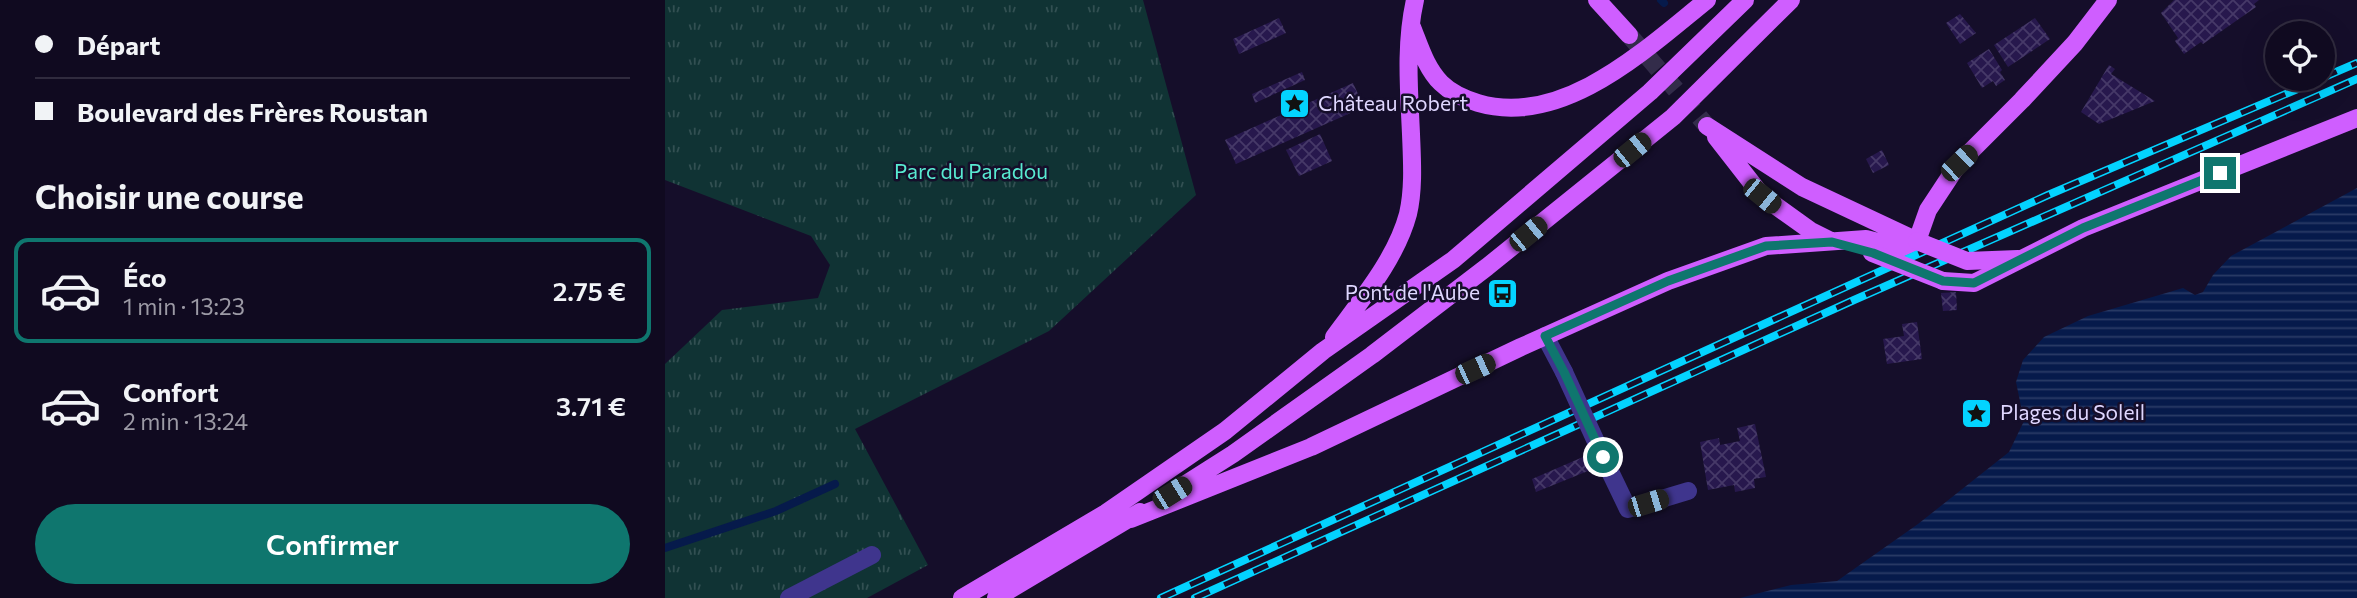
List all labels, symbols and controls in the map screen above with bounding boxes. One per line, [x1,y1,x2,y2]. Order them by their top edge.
map controls [2265,21,2335,91]
button: locate [2265,21,2335,91]
text: Départ [77,29,161,60]
place icon: Château Robert [1278,87,1312,121]
place label: Château Robert [1318,90,1468,115]
text: Boulevard des Frères Roustan [77,96,428,127]
car [1610,129,1655,171]
car [1937,141,1982,185]
route end [2204,157,2236,189]
park label: Parc du Paradou [894,158,1048,183]
car [1740,175,1785,217]
text: Choisir une course [35,176,304,216]
car [1506,213,1551,255]
icon: car [39,259,102,322]
text: Éco [123,261,167,292]
text: 2.75 € [553,275,626,306]
bus stop icon: Pont de l'Aube [1486,276,1520,310]
place label: Pont de l'Aube [1345,279,1480,304]
text: 1 min · 13:23 [123,292,245,320]
car [1452,351,1499,387]
icon: car [39,374,102,437]
text: Confort [123,376,219,407]
text: 3.71 € [556,390,626,421]
place icon: Plages du Soleil [1960,396,1994,430]
place label: Plages du Soleil [2000,399,2145,424]
text: 2 min · 13:24 [123,407,248,435]
route start [1587,441,1619,473]
car [1149,473,1196,513]
car [1625,487,1672,519]
button: Confirmer [35,504,630,584]

